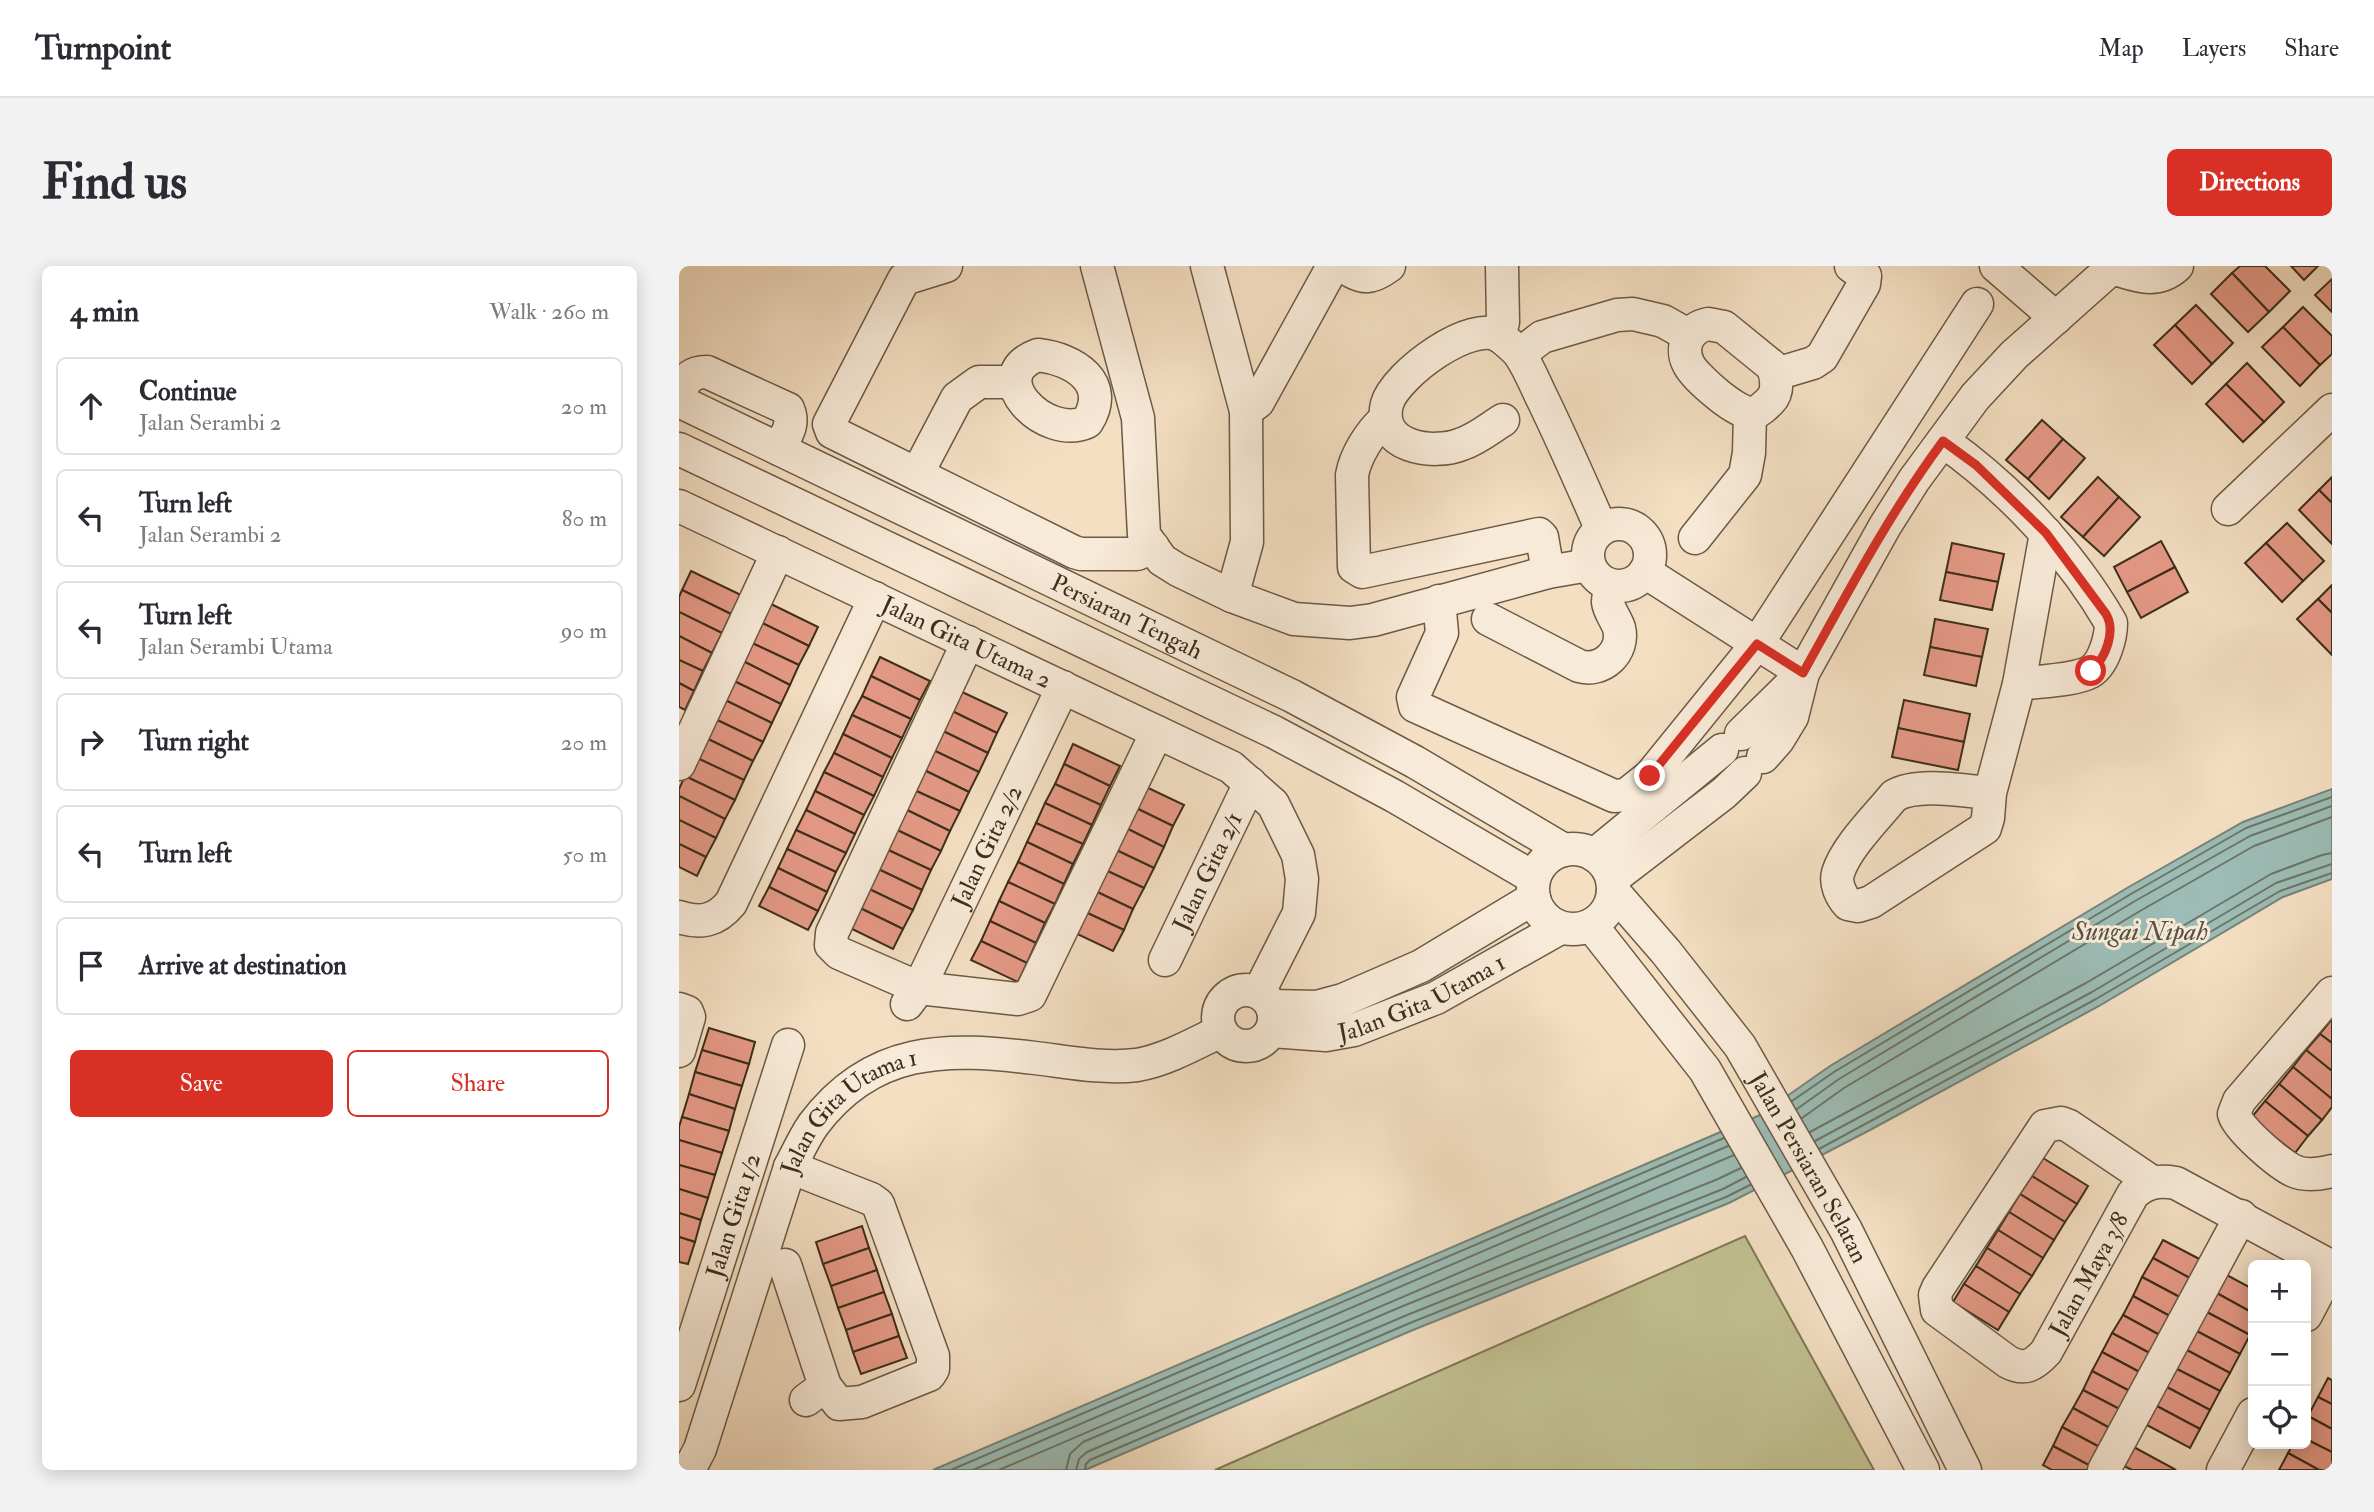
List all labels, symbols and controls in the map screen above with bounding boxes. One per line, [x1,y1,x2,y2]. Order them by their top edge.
text: Turnpoint [35,28,171,69]
text: Map [2099,33,2144,64]
text: Layers [2182,33,2246,64]
text: Share [2284,33,2339,64]
button: Directions [2167,149,2332,216]
text: Find us [42,152,187,213]
text: 4 min [70,293,139,330]
text: Walk · 260 m [489,297,609,326]
text: Continue [139,376,237,408]
icon: ahead [72,387,110,425]
text: 20 m [561,392,607,421]
text: Jalan Serambi 2 [139,408,281,437]
text: Turn left [139,488,232,520]
icon: left [72,499,110,537]
text: 80 m [562,504,607,533]
text: Jalan Serambi 2 [139,520,281,549]
street label: Persiaran Tengah [1046,567,1208,667]
street label: Jalan Gita Utama 2 [875,588,1056,696]
text: Turn left [139,600,232,632]
icon: left [72,611,110,649]
text: 90 m [561,616,607,645]
text: Jalan Serambi Utama [139,632,333,661]
route start [2075,655,2106,686]
icon: right [72,723,110,761]
text: Turn right [139,726,249,758]
text: 20 m [561,728,607,757]
route end [1634,760,1665,791]
street label: Jalan Gita 2/2 [944,780,1030,914]
street label: Jalan Gita 2/1 [1166,807,1250,937]
icon: left [72,835,110,873]
text: Turn left [139,838,232,870]
text: 50 m [563,840,607,869]
water label: Sungai Nipah [2071,916,2208,948]
icon: arrive [72,947,110,985]
street label: Jalan Gita Utama 1 [1334,947,1511,1049]
text: Arrive at destination [139,950,347,982]
street label: Jalan Gita Utama 1 [774,1042,920,1179]
button: Save [70,1050,333,1117]
button: Share [347,1050,609,1117]
street label: Jalan Persiaran Selatan [1742,1065,1875,1268]
street label: Jalan Gita 1/2 [699,1150,768,1283]
street label: Jalan Maya 3/8 [2042,1207,2136,1343]
map controls [2248,1260,2311,1449]
button: + [2248,1260,2311,1323]
button: − [2248,1323,2311,1386]
button: locate [2248,1386,2311,1449]

